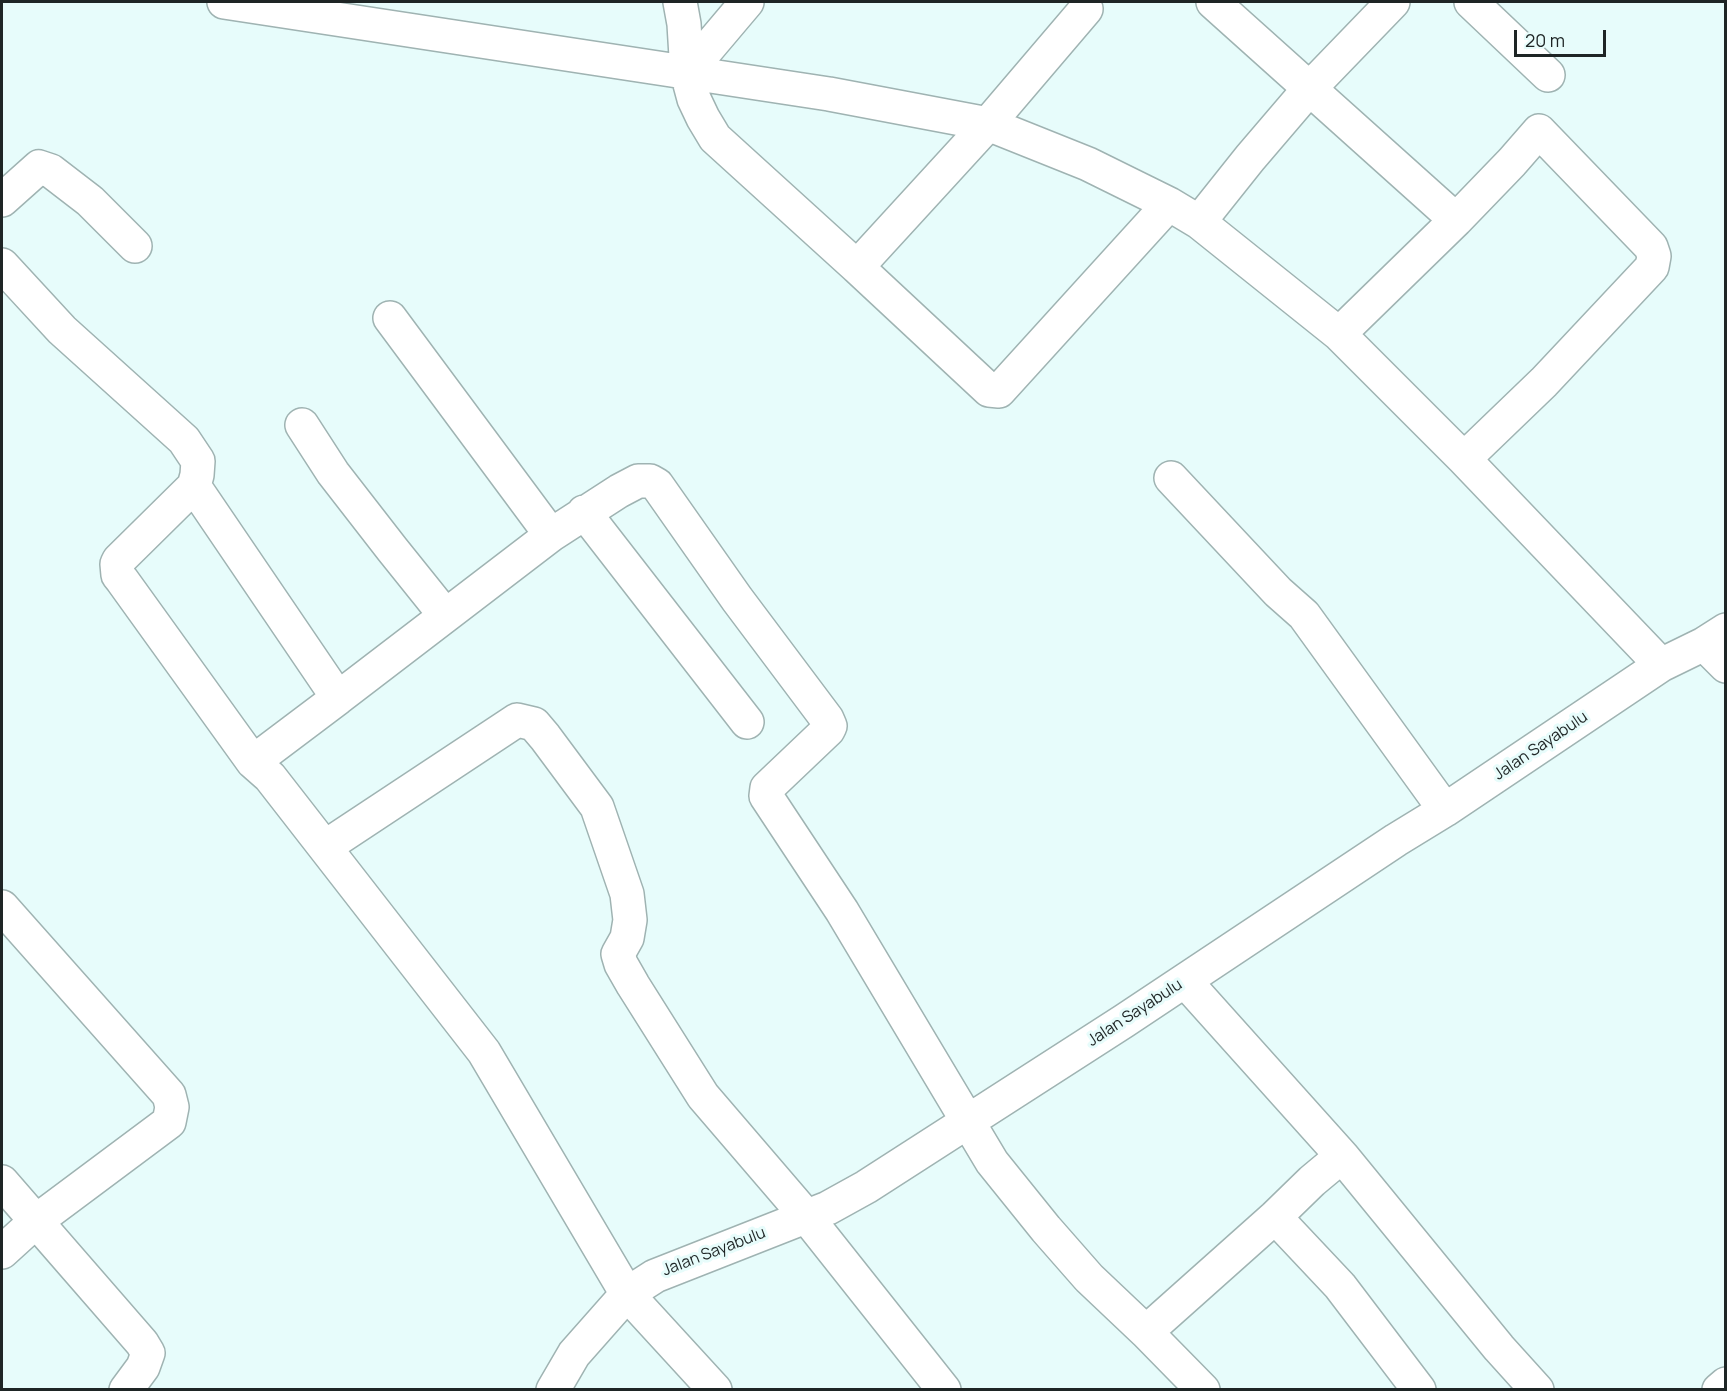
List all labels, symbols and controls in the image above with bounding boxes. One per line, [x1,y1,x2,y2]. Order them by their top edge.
scale bar [1517,18,1608,56]
text: 20 m [1525,28,1565,52]
street label: Jalan Sayabulu [1490,708,1592,784]
street label: Jalan Sayabulu [1084,975,1186,1051]
street label: Jalan Sayabulu [660,1223,768,1281]

